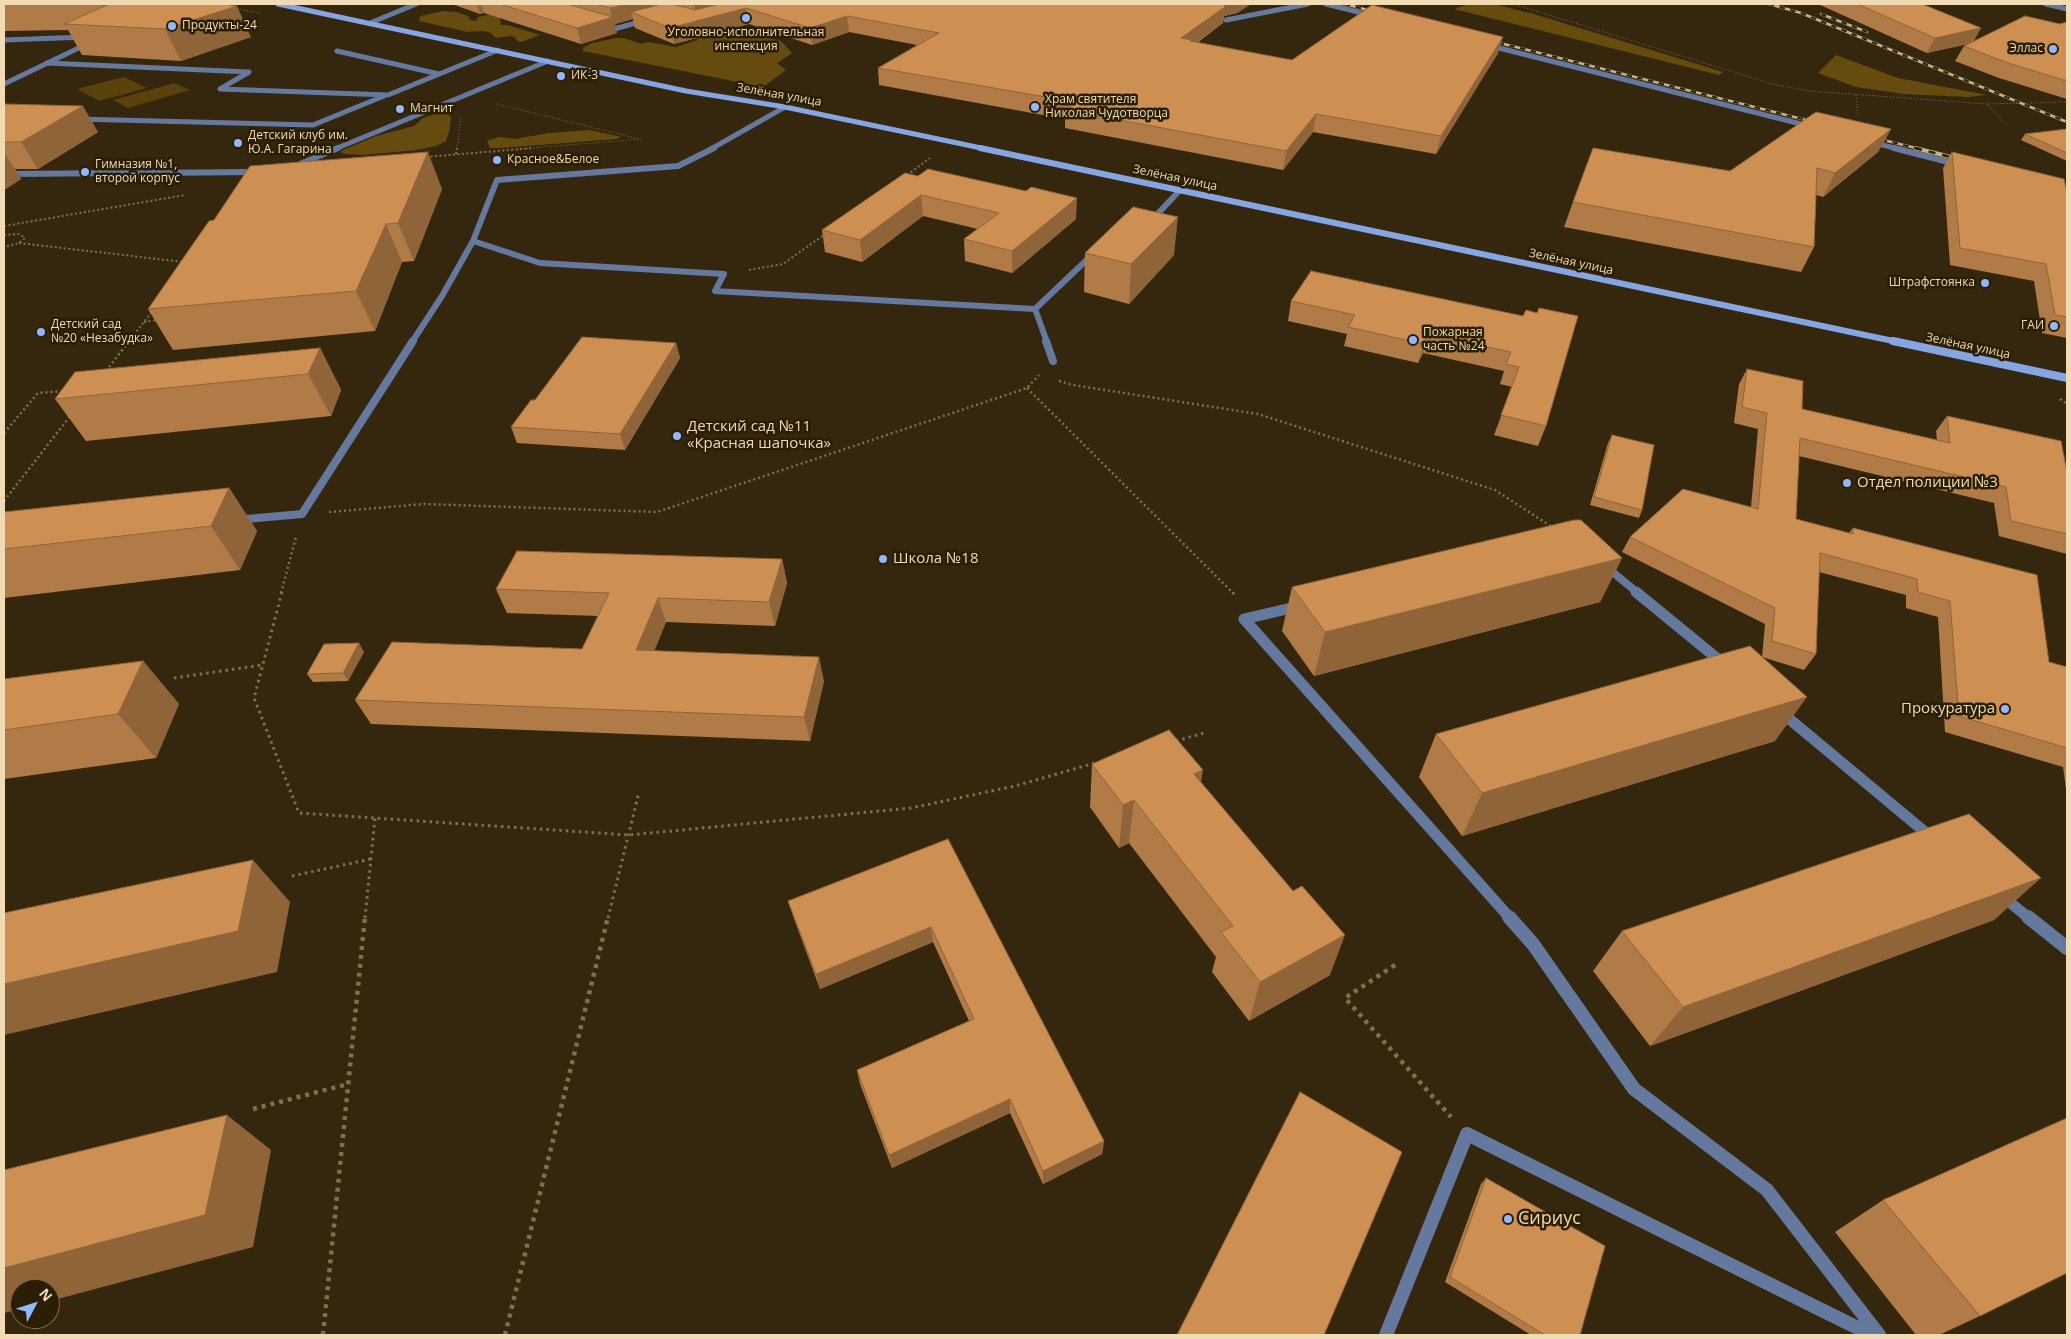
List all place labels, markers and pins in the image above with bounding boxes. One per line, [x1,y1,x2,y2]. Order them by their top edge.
marker: Уголовно-исполнительная инспекция [740,12,752,24]
place label: Продукты-24 [182,19,257,33]
marker: Продукты-24 [166,20,178,32]
place label: Уголовно-исполнительная инспекция [668,26,824,54]
place label: Эллас [2009,42,2043,56]
marker: Эллас [2047,43,2059,55]
place label: ИК-3 [571,69,598,83]
marker: ИК-3 [555,70,567,82]
place label: Храм святителя Николая Чудотворца [1045,93,1168,121]
marker: Храм святителя Николая Чудотворца [1029,101,1041,113]
place label: Магнит [410,102,454,116]
marker: Магнит [394,103,406,115]
place label: Детский клуб им. Ю.А. Гагарина [248,129,348,157]
marker: Детский клуб им. Ю.А. Гагарина [232,137,244,149]
place label: Красное&Белое [507,153,599,167]
marker: Красное&Белое [491,154,503,166]
place label: Гимназия №1, второй корпус [95,158,180,186]
marker: Гимназия №1, второй корпус [79,166,91,178]
place label: Штрафстоянка [1889,276,1975,290]
marker: Штрафстоянка [1979,277,1991,289]
place label: Детский сад №20 «Незабудка» [51,318,153,346]
place label: ГАИ [2021,319,2044,333]
marker: ГАИ [2048,320,2060,332]
marker: Детский сад №20 «Незабудка» [35,326,47,338]
place label: Пожарная часть №24 [1423,326,1484,354]
marker: Пожарная часть №24 [1407,334,1419,346]
place label: Детский сад №11 «Красная шапочка» [687,418,831,453]
marker: Детский сад №11 «Красная шапочка» [671,430,683,442]
place label: Отдел полиции №3 [1857,474,1998,492]
marker: Отдел полиции №3 [1841,477,1853,489]
place label: Школа №18 [893,550,978,568]
marker: Школа №18 [877,553,889,565]
place label: Прокуратура [1901,700,1995,718]
marker: Прокуратура [1999,703,2011,715]
place label: Сириус [1518,1208,1581,1230]
marker: Сириус [1502,1213,1514,1225]

